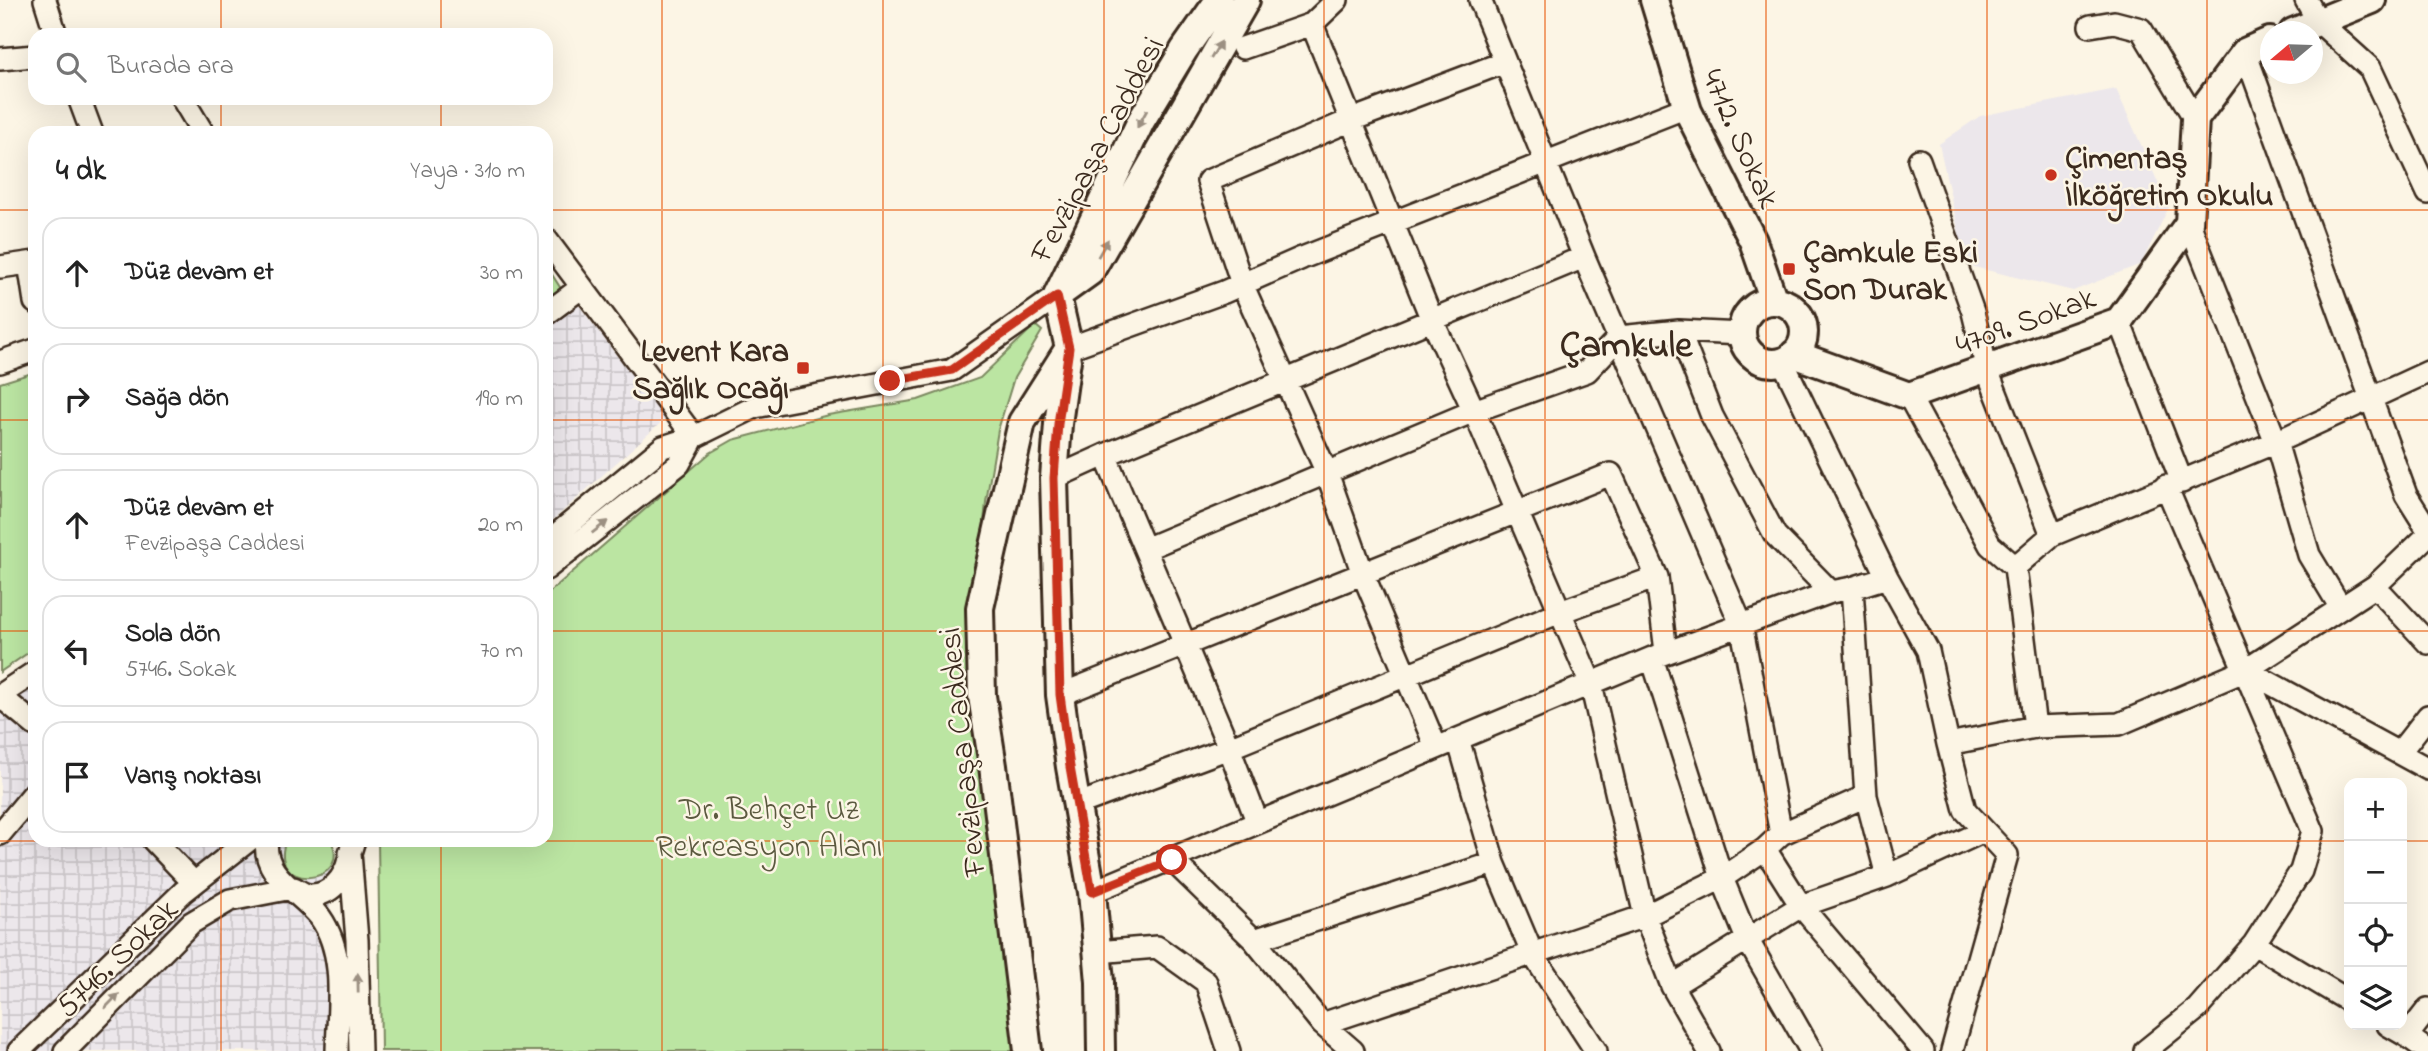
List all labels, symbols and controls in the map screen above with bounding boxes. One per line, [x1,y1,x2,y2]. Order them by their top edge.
north arrow [2260,21,2323,84]
search box [28,28,553,105]
street label: Fevzipaşa Caddesi [1019,29,1179,273]
one-way arrow [1209,41,1222,60]
icon: search [52,48,90,86]
text: Burada ara [108,48,234,86]
street label: 4712. Sokak [1687,62,1791,218]
one-way arrow [1136,110,1148,129]
place label: Çimentaş İlköğretim Okulu [2065,137,2273,222]
text: 4 dk [56,150,106,194]
text: Yaya · 310 m [410,155,525,188]
marker: Çimentaş İlköğretim Okulu [2043,167,2059,183]
place label: Çamkule Eski Son Durak [1803,231,1978,315]
one-way arrow [1097,238,1109,258]
icon: ahead [58,254,96,292]
text: Düz devam et [125,254,274,292]
text: 30 m [480,257,523,290]
marker: Çamkule Eski Son Durak [1781,261,1797,277]
street label: 4709. Sokak [1950,276,2104,370]
district label: Çamkule [1560,319,1693,375]
place label: Levent Kara Sağlık Ocağı [632,330,789,415]
marker: Levent Kara Sağlık Ocağı [795,360,811,376]
route end [874,365,905,396]
icon: right [58,380,96,418]
text: Sağa dön [125,380,229,418]
text: 190 m [475,383,523,416]
text: Düz devam et [125,490,274,528]
icon: ahead [58,506,96,544]
text: 20 m [478,509,523,542]
one-way arrow [590,519,608,534]
text: Fevzipaşa Caddesi [125,528,305,561]
text: Sola dön [125,616,220,654]
street label: Fevzipaşa Caddesi [928,625,1001,879]
icon: left [58,632,96,670]
text: 70 m [480,635,523,668]
text: 5746. Sokak [125,654,236,687]
icon: arrive [58,758,96,796]
text: Varış noktası [125,758,261,796]
map controls [2344,778,2407,1030]
button: + [2344,778,2407,841]
park label: Dr. Behçet Uz Rekreasyon Alanı [656,788,882,872]
button: − [2344,841,2407,904]
route start [1156,844,1187,875]
street label: 5746. Sokak [46,888,191,1030]
button: locate [2344,904,2407,967]
button: layers [2344,967,2407,1030]
one-way arrow [352,972,364,994]
one-way arrow [104,993,121,1010]

